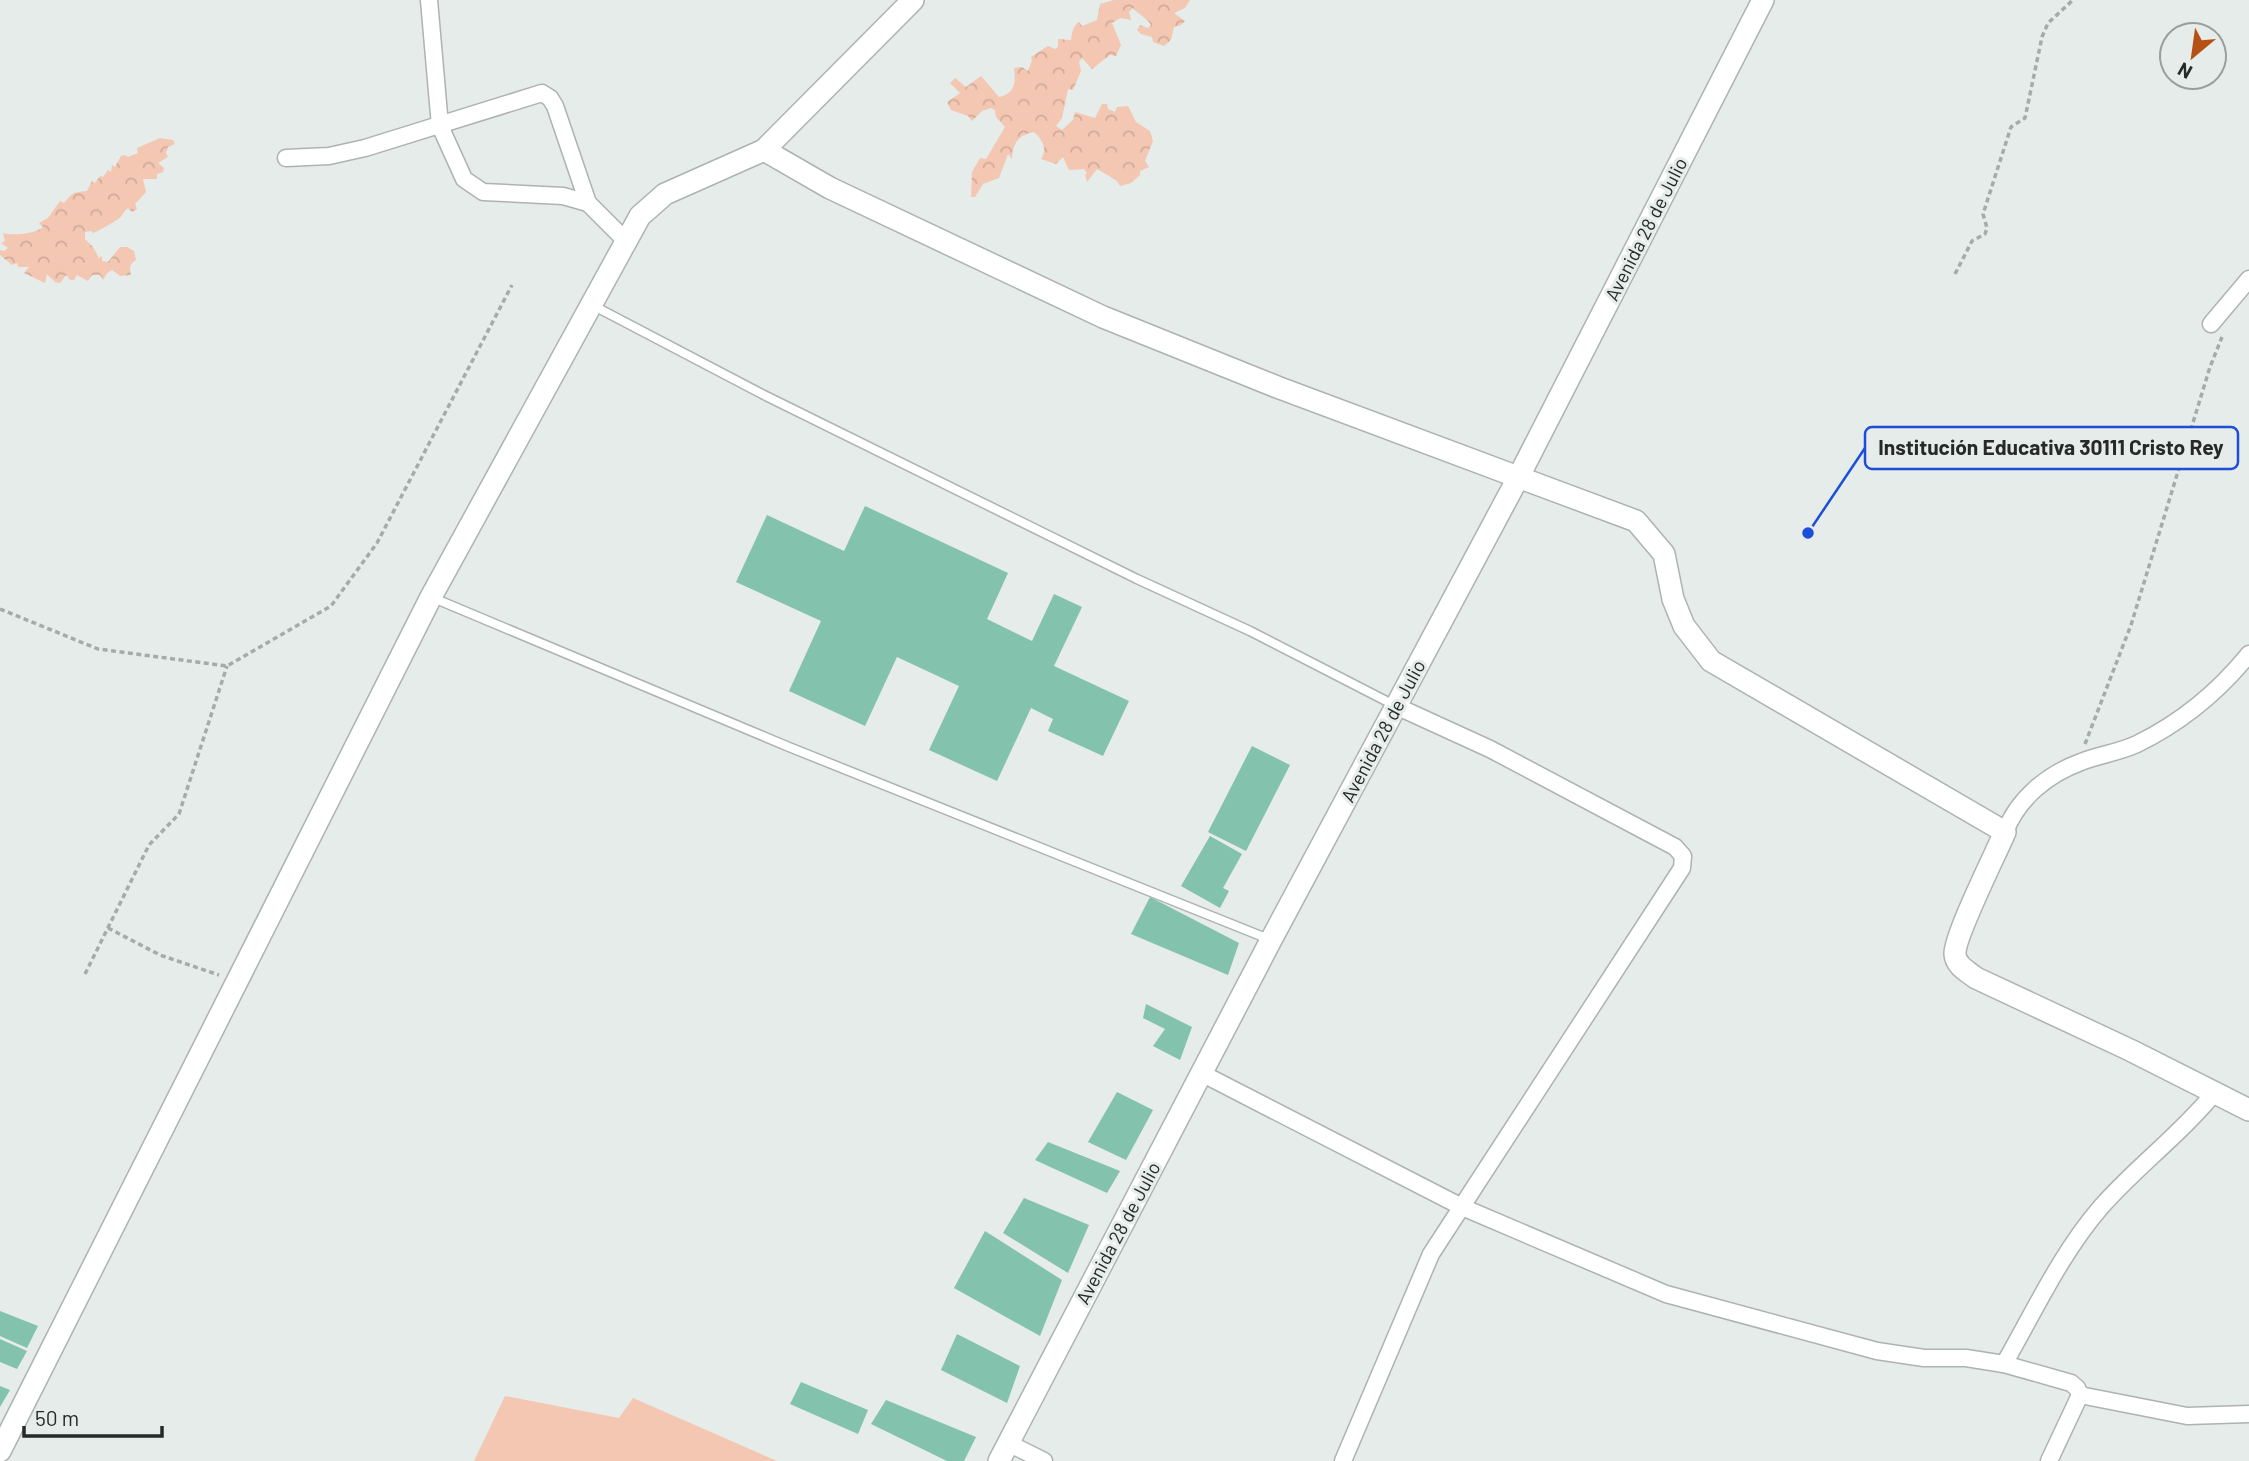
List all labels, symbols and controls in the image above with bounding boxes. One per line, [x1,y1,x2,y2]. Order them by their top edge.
north arrow [2158,21,2228,91]
text: N [2173,58,2196,84]
street label: Avenida 28 de Julio [1600,153,1692,304]
callout: Institución Educativa 30111 Cristo Rey [1865,427,2238,469]
text: Institución Educativa 30111 Cristo Rey [1878,434,2224,459]
street label: Avenida 28 de Julio [1335,656,1430,806]
street label: Avenida 28 de Julio [1070,1158,1165,1308]
scale bar [24,1394,163,1438]
text: 50 m [35,1405,79,1430]

